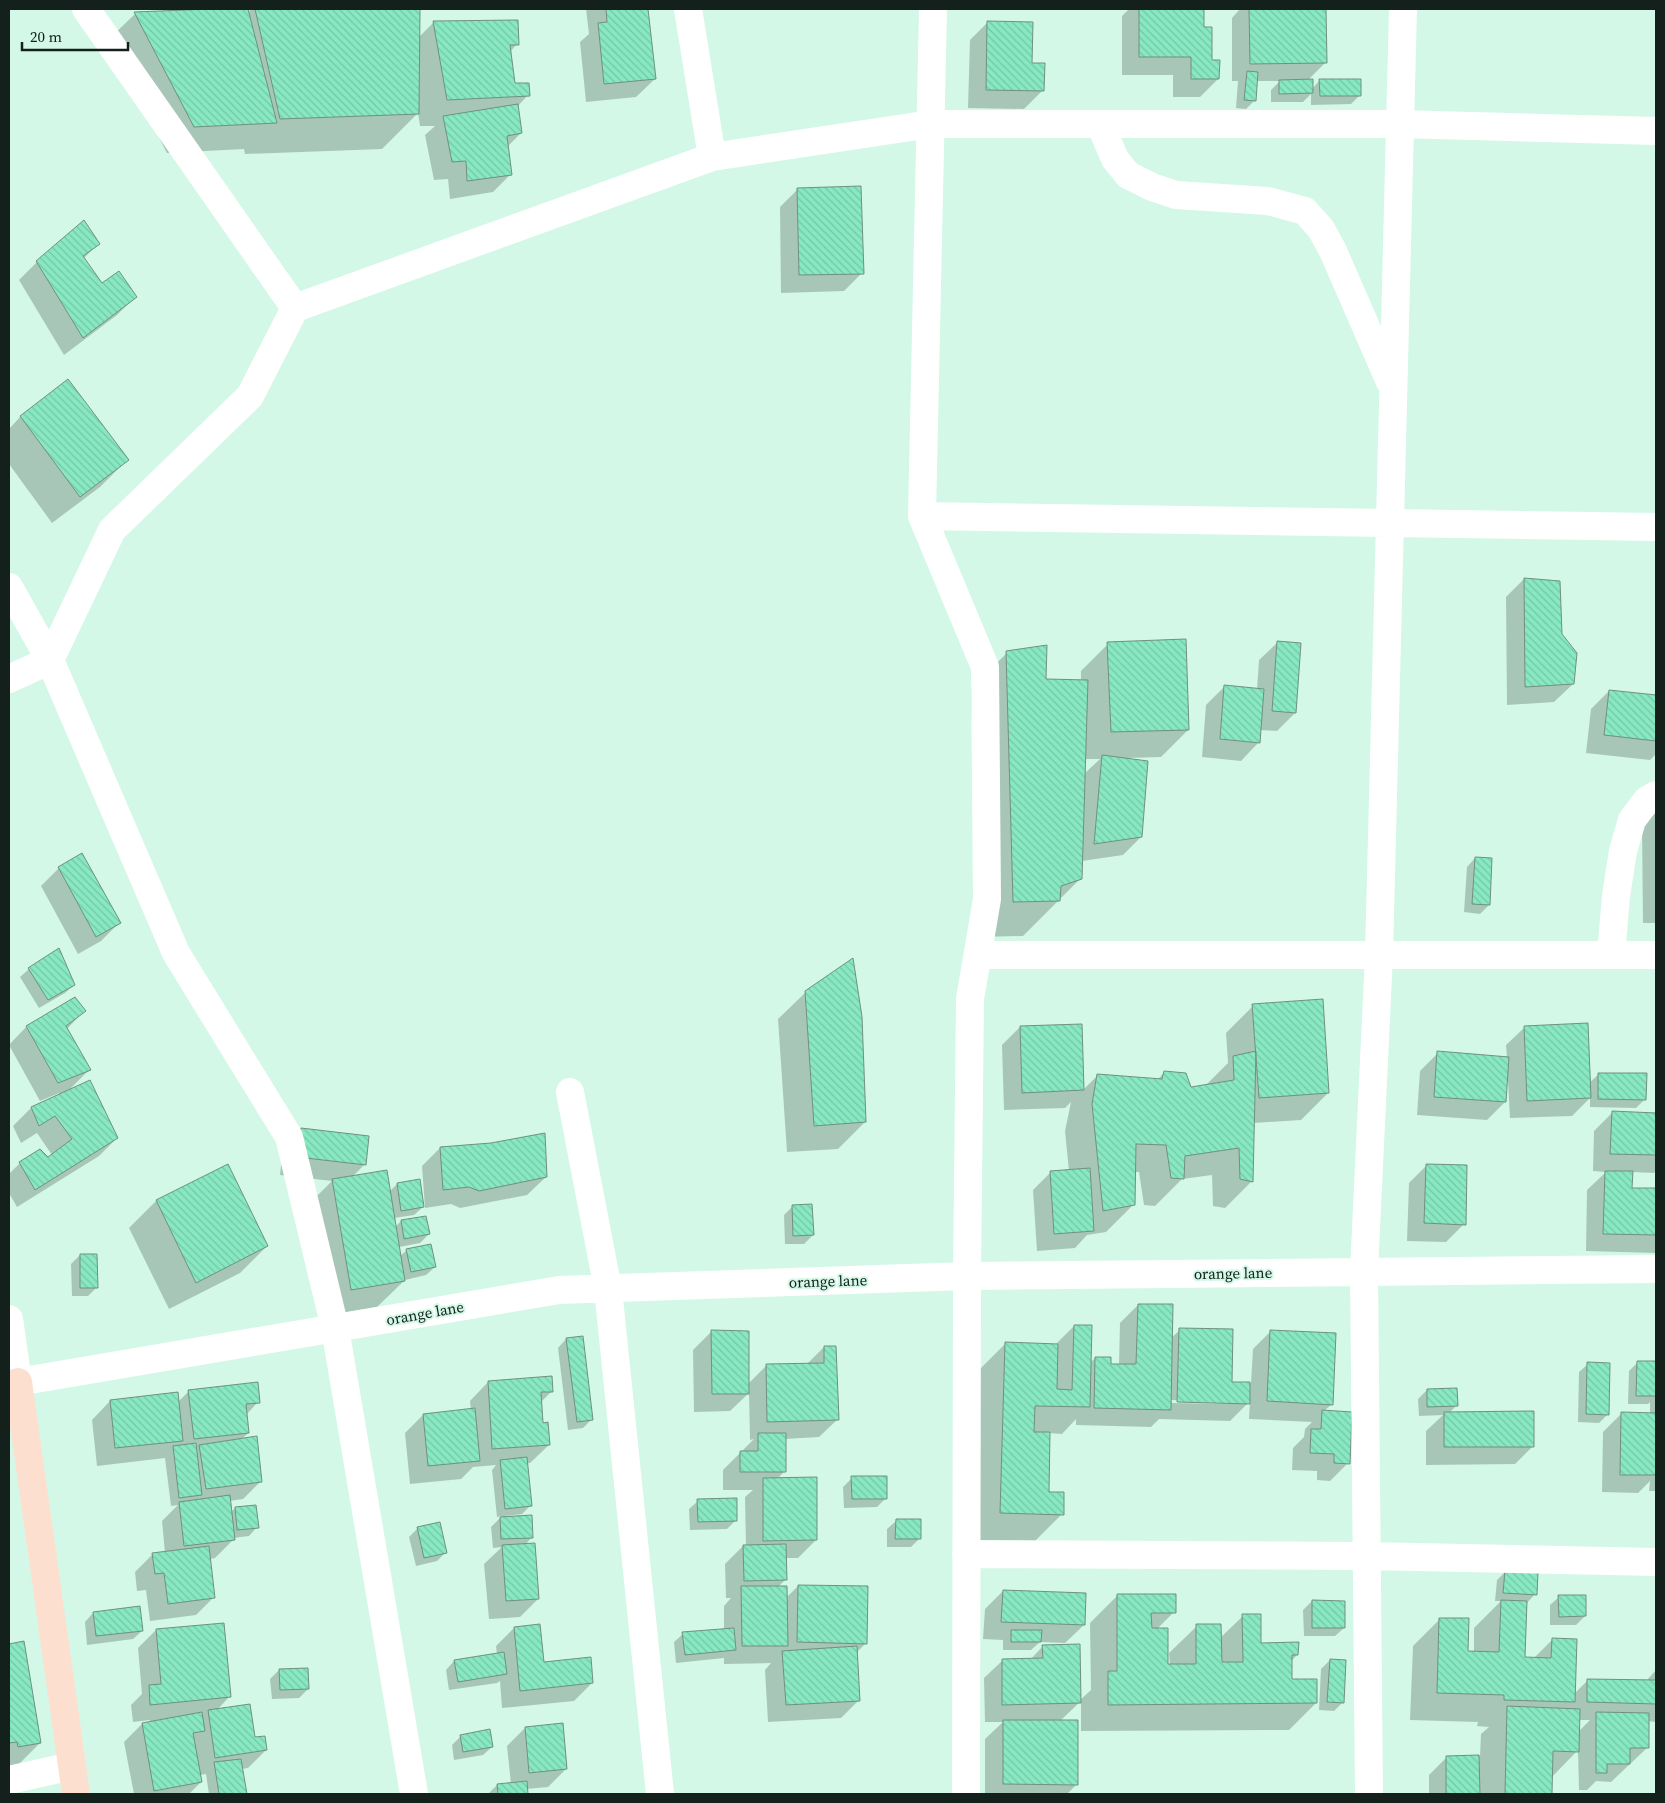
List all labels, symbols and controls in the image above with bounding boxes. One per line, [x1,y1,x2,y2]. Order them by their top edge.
scale bar [22,20,129,52]
text: 20 m [30,26,62,47]
street label: orange lane [1194,1262,1273,1284]
street label: orange lane [788,1269,868,1293]
street label: orange lane [385,1296,466,1330]

